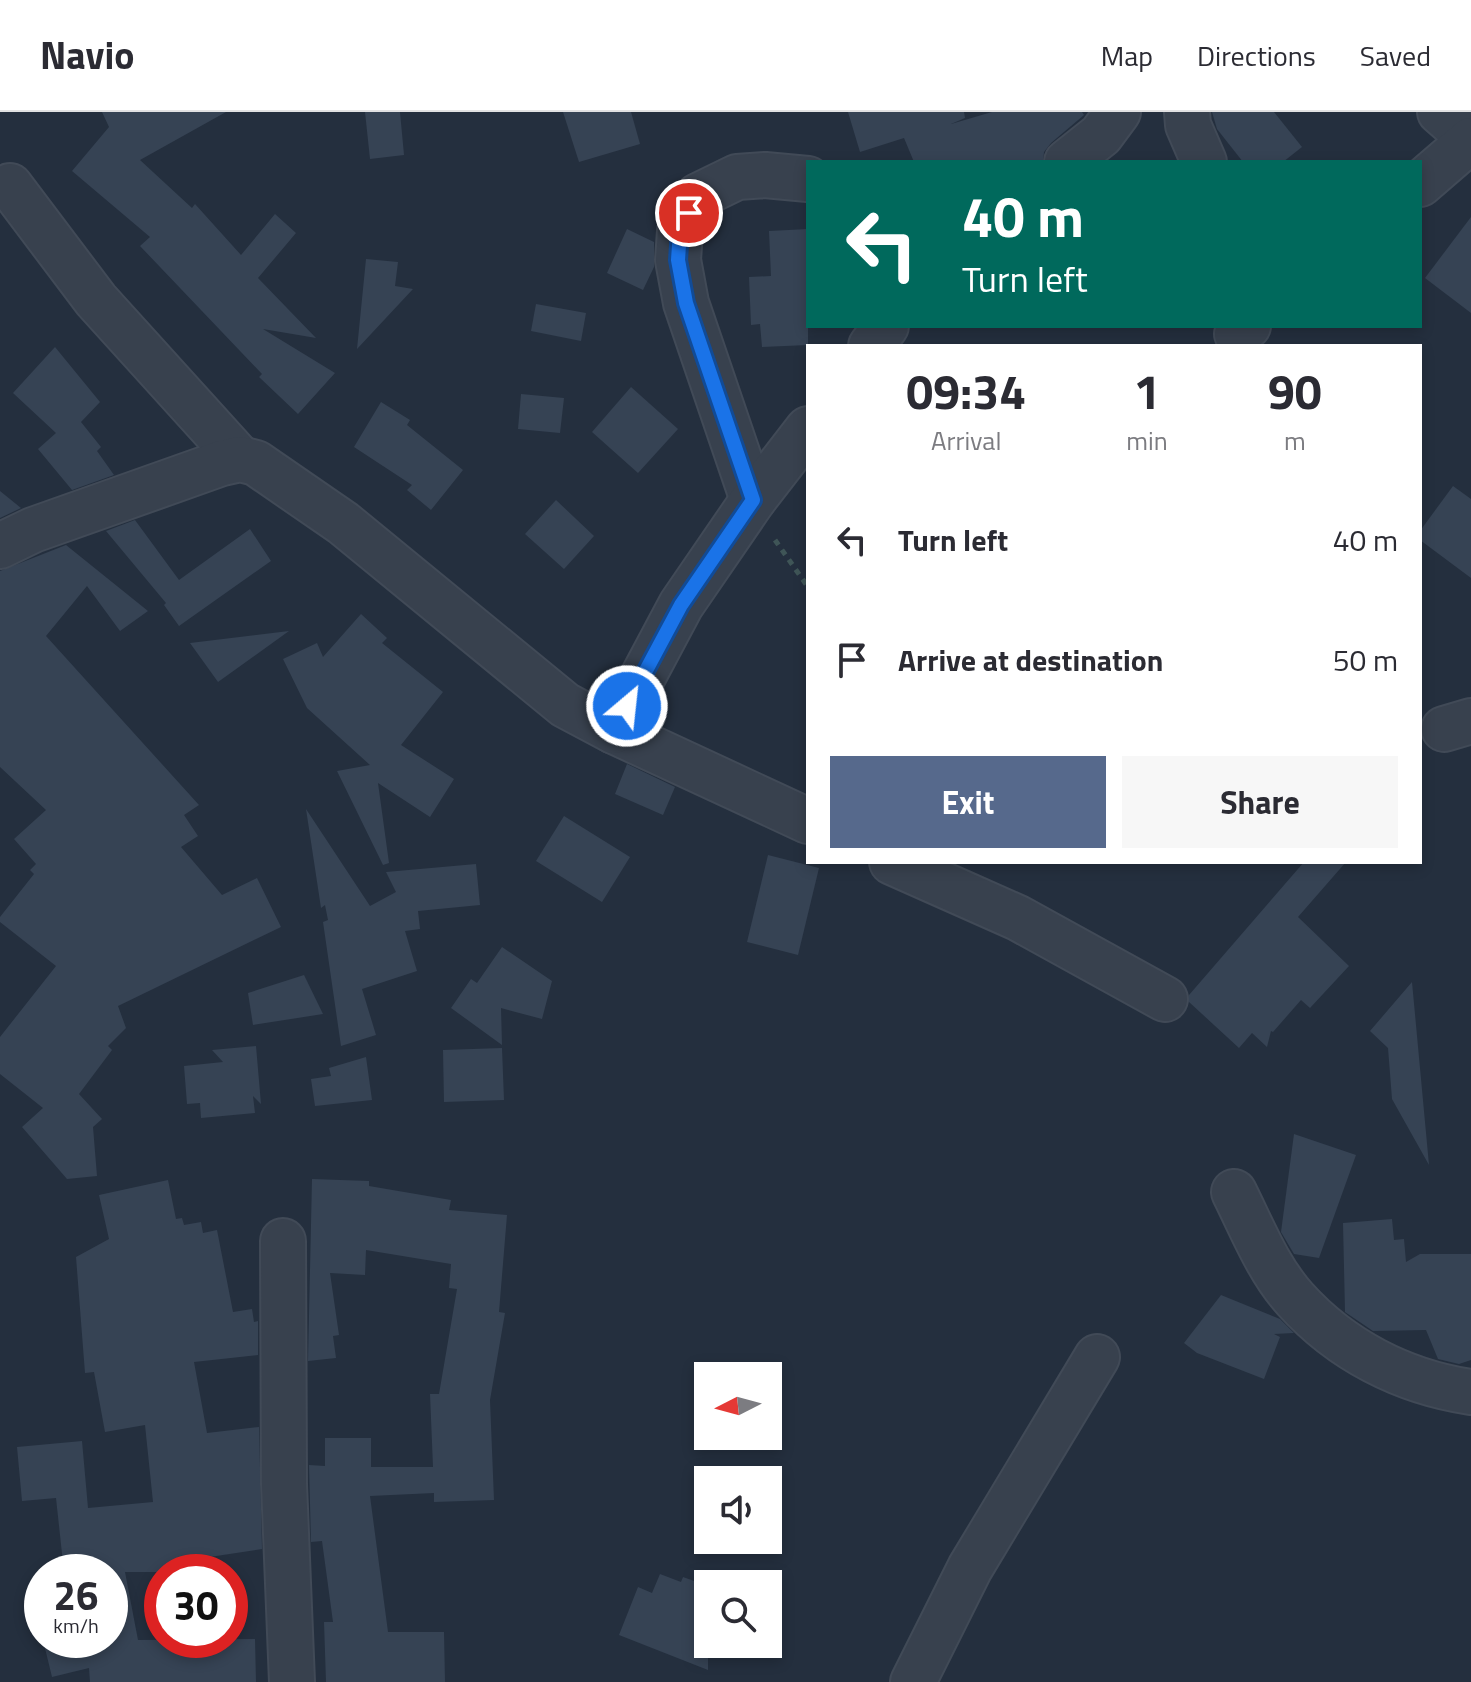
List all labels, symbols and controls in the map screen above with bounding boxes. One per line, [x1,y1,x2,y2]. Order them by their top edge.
text: Navio [40,26,134,84]
text: Map [1101,34,1153,77]
text: Directions [1197,34,1316,77]
text: Saved [1360,34,1431,77]
text: 40 m [962,174,1084,259]
pin [655,179,723,247]
icon: arrive [667,191,711,235]
icon: left [830,192,934,296]
text: Turn left [962,251,1088,306]
text: 09:34 [906,355,1026,428]
text: 1 [1134,355,1160,428]
text: 90 [1268,355,1322,428]
text: Arrival [931,421,1001,460]
text: min [1126,421,1168,460]
text: m [1284,421,1306,460]
text: Turn left [898,517,1008,563]
text: 40 m [1333,517,1398,563]
icon: left [830,518,874,562]
text: Arrive at destination [898,637,1163,683]
text: 50 m [1333,637,1398,683]
icon: arrive [830,638,874,682]
position arrow [585,664,669,748]
button: Exit [830,756,1106,848]
button: Share [1122,756,1398,848]
north arrow [694,1362,782,1450]
map controls [694,1362,782,1658]
button: sound [694,1466,782,1554]
speed limit sign: 30 [144,1554,248,1658]
text: 26 [54,1565,98,1626]
button: search [694,1570,782,1658]
text: km/h [53,1610,99,1641]

